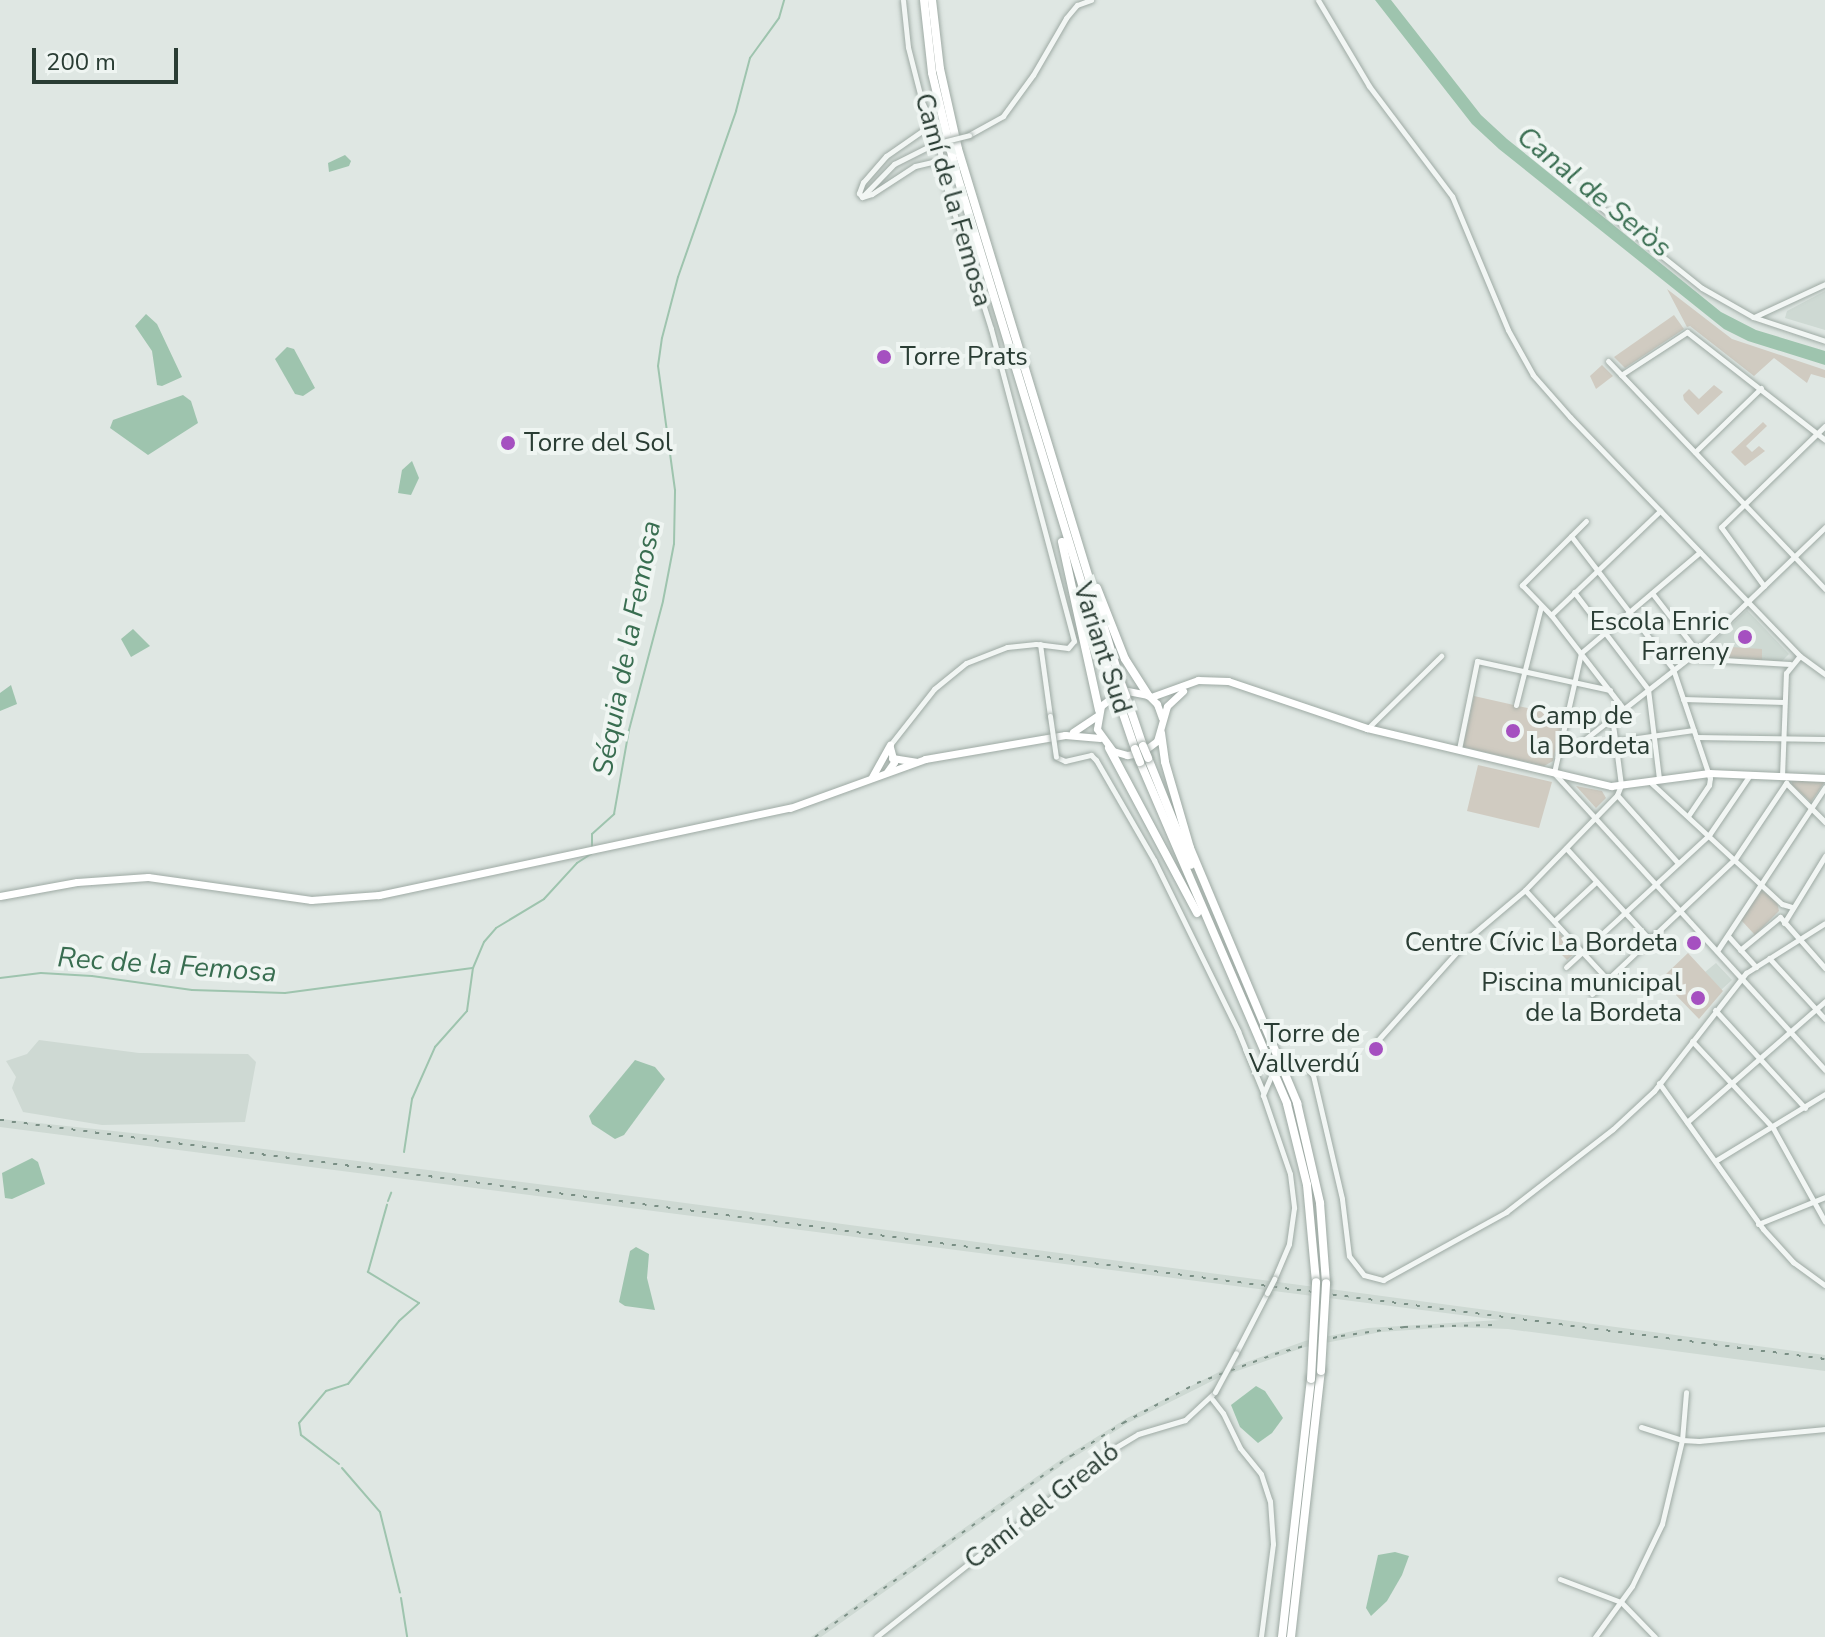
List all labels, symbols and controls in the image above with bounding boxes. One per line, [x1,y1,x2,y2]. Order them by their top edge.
scale bar [36,32,182,82]
text: 200 m [46,46,116,78]
street label: Camí de la Femosa [908,90,998,310]
water label: Canal de Seròs [1510,120,1678,264]
place label: Torre Prats [900,341,1028,373]
marker: Torre Prats [875,348,893,366]
place label: Torre del Sol [524,427,673,459]
marker: Torre del Sol [499,434,517,452]
water label: Séquia de la Femosa [586,518,668,778]
street label: Variant Sud [1066,579,1138,717]
place label: Escola Enric Farreny [1590,606,1729,668]
marker: Escola Enric Farreny [1736,628,1754,646]
place label: Camp de la Bordeta [1529,700,1650,762]
marker: Camp de la Bordeta [1504,722,1522,740]
place label: Centre Cívic La Bordeta [1405,927,1678,959]
marker: Centre Cívic La Bordeta [1685,934,1703,952]
water label: Rec de la Femosa [56,941,278,989]
place label: Piscina municipal de la Bordeta [1481,967,1682,1028]
marker: Piscina municipal de la Bordeta [1689,989,1707,1007]
place label: Torre de Vallverdú [1249,1018,1360,1080]
marker: Torre de Vallverdú [1367,1040,1385,1058]
street label: Camí del Grealó [959,1436,1125,1576]

